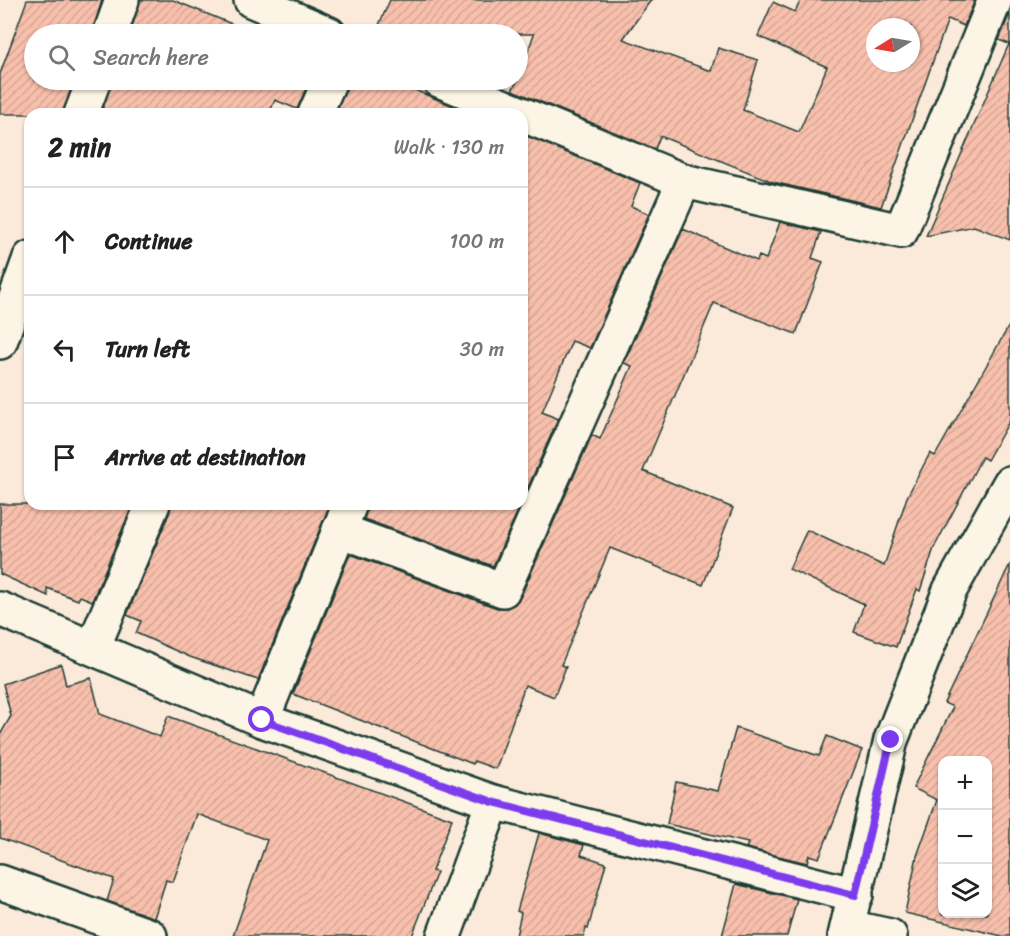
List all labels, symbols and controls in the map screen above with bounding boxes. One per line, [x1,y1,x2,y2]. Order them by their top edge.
north arrow [866,18,920,72]
search box [24,24,528,90]
text: Search here [93,38,209,77]
icon: search [45,41,78,74]
text: 2 min [48,124,111,170]
text: Walk · 130 m [394,130,504,165]
text: Continue [105,222,193,261]
text: 100 m [450,224,504,259]
icon: ahead [48,225,81,258]
text: Turn left [105,330,190,369]
text: 30 m [460,332,504,367]
icon: left [48,333,81,366]
text: Arrive at destination [105,438,306,477]
icon: arrive [48,441,81,474]
route start [248,706,274,732]
route end [877,726,903,752]
map controls [938,756,992,918]
button: + [938,756,992,810]
button: − [938,810,992,864]
button: layers [938,864,992,918]

